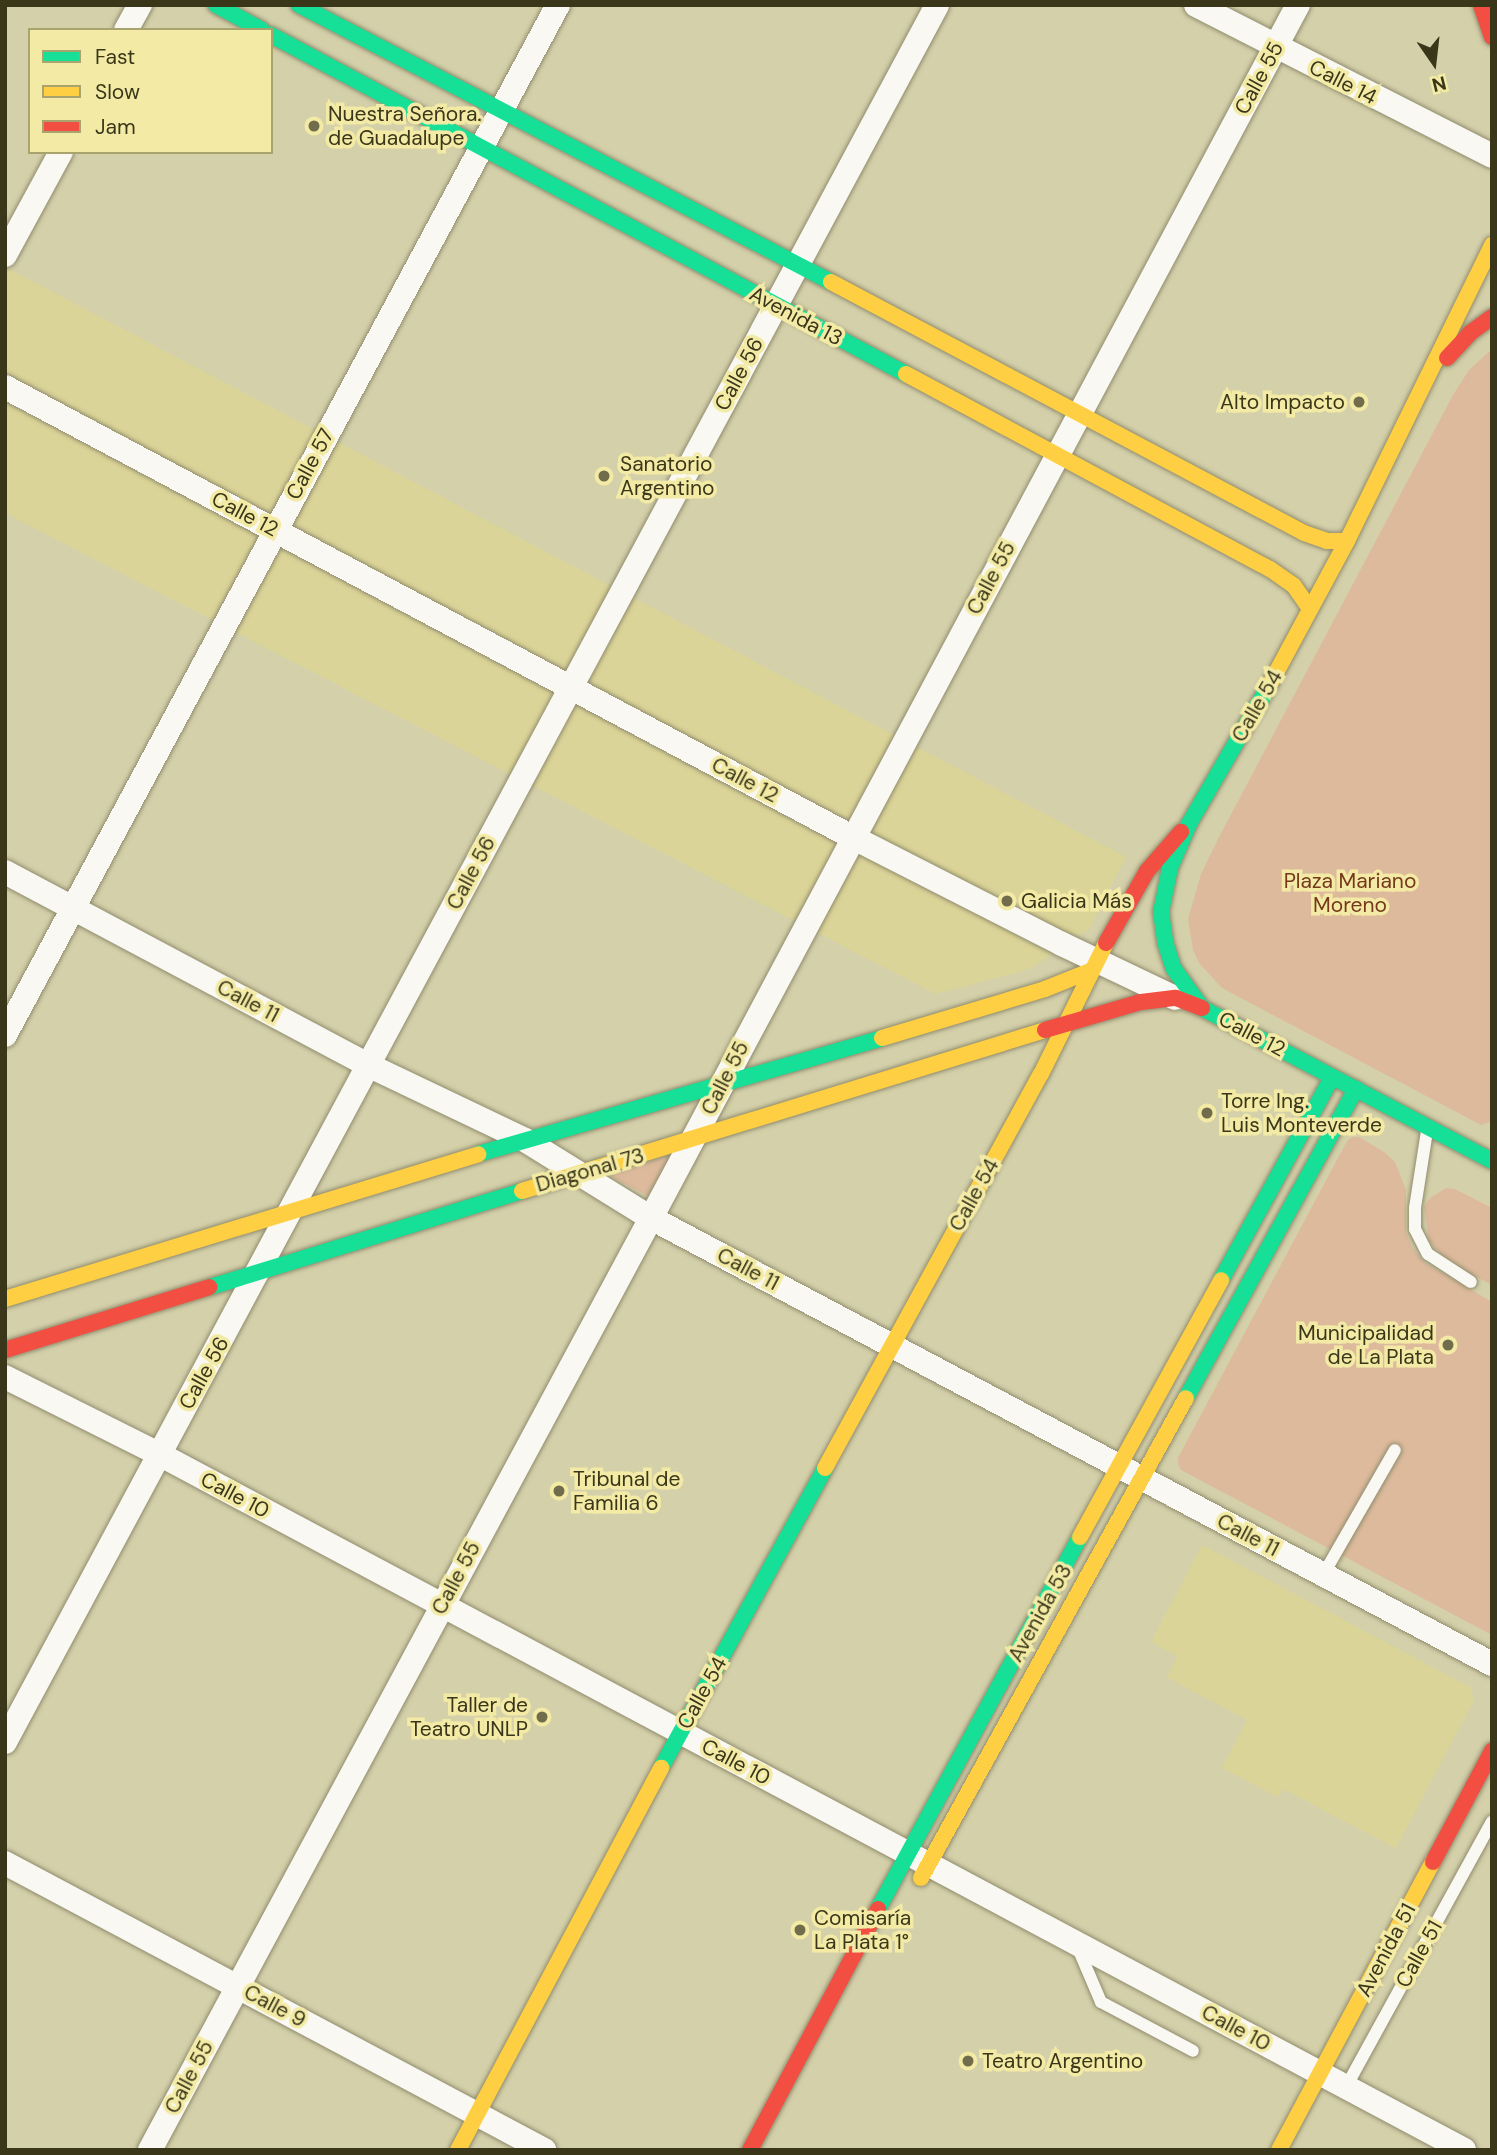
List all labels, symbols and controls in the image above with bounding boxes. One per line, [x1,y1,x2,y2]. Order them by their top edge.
legend [28,28,273,154]
north arrow [1399,28,1469,98]
street label: Calle 55 [1229,37,1289,119]
text: Fast [95,43,135,71]
street label: Calle 14 [1305,54,1381,110]
text: N [1429,70,1449,98]
text: Slow [95,78,140,106]
place label: Nuestra Señora. de Guadalupe [328,101,482,151]
text: Jam [95,113,136,141]
marker: Nuestra Señora. de Guadalupe [306,118,322,134]
street label: Avenida 13 [745,281,847,351]
street label: Calle 56 [709,333,769,415]
place label: Alto Impacto [1220,389,1345,415]
marker: Alto Impacto [1351,394,1367,410]
street label: Calle 57 [281,424,339,504]
place label: Sanatorio Argentino [620,451,715,501]
marker: Sanatorio Argentino [594,466,614,486]
street label: Calle 12 [207,486,283,542]
street label: Calle 55 [961,537,1021,619]
street label: Calle 54 [1226,666,1288,746]
street label: Calle 12 [707,752,783,808]
street label: Calle 56 [441,832,501,914]
park label: Plaza Mariano Moreno [1284,868,1416,918]
place label: Galicia Más [1021,888,1132,914]
marker: Galicia Más [999,893,1015,909]
street label: Calle 11 [213,974,283,1028]
street label: Calle 12 [1214,1006,1290,1062]
street label: Calle 55 [696,1037,754,1119]
place label: Torre Ing. Luis Monteverde [1221,1088,1382,1138]
marker: Torre Ing. Luis Monteverde [1199,1105,1215,1121]
street label: Diagonal 73 [533,1143,647,1197]
street label: Calle 54 [944,1154,1004,1236]
street label: Calle 11 [713,1242,783,1296]
place label: Municipalidad de La Plata [1298,1320,1434,1370]
street label: Calle 56 [174,1332,234,1414]
marker: Municipalidad de La Plata [1440,1337,1456,1353]
street label: Calle 10 [196,1466,274,1524]
place label: Tribunal de Familia 6 [573,1466,680,1516]
marker: Tribunal de Familia 6 [551,1483,567,1499]
street label: Calle 11 [1213,1508,1283,1562]
street label: Calle 55 [426,1537,486,1619]
street label: Avenida 53 [1003,1560,1077,1666]
street label: Calle 54 [672,1652,732,1734]
place label: Taller de Teatro UNLP [410,1692,528,1742]
marker: Taller de Teatro UNLP [534,1709,550,1725]
street label: Calle 10 [697,1733,775,1791]
street label: Avenida 51 [1351,1899,1421,2001]
place label: Comisaría La Plata 1° [814,1905,911,1955]
street label: Calle 51 [1390,1916,1448,1992]
marker: Comisaría La Plata 1° [792,1922,808,1938]
street label: Calle 9 [240,1979,310,2033]
street label: Calle 10 [1197,1999,1275,2057]
street label: Calle 55 [159,2036,219,2118]
place label: Teatro Argentino [982,2048,1143,2074]
marker: Teatro Argentino [960,2053,976,2069]

